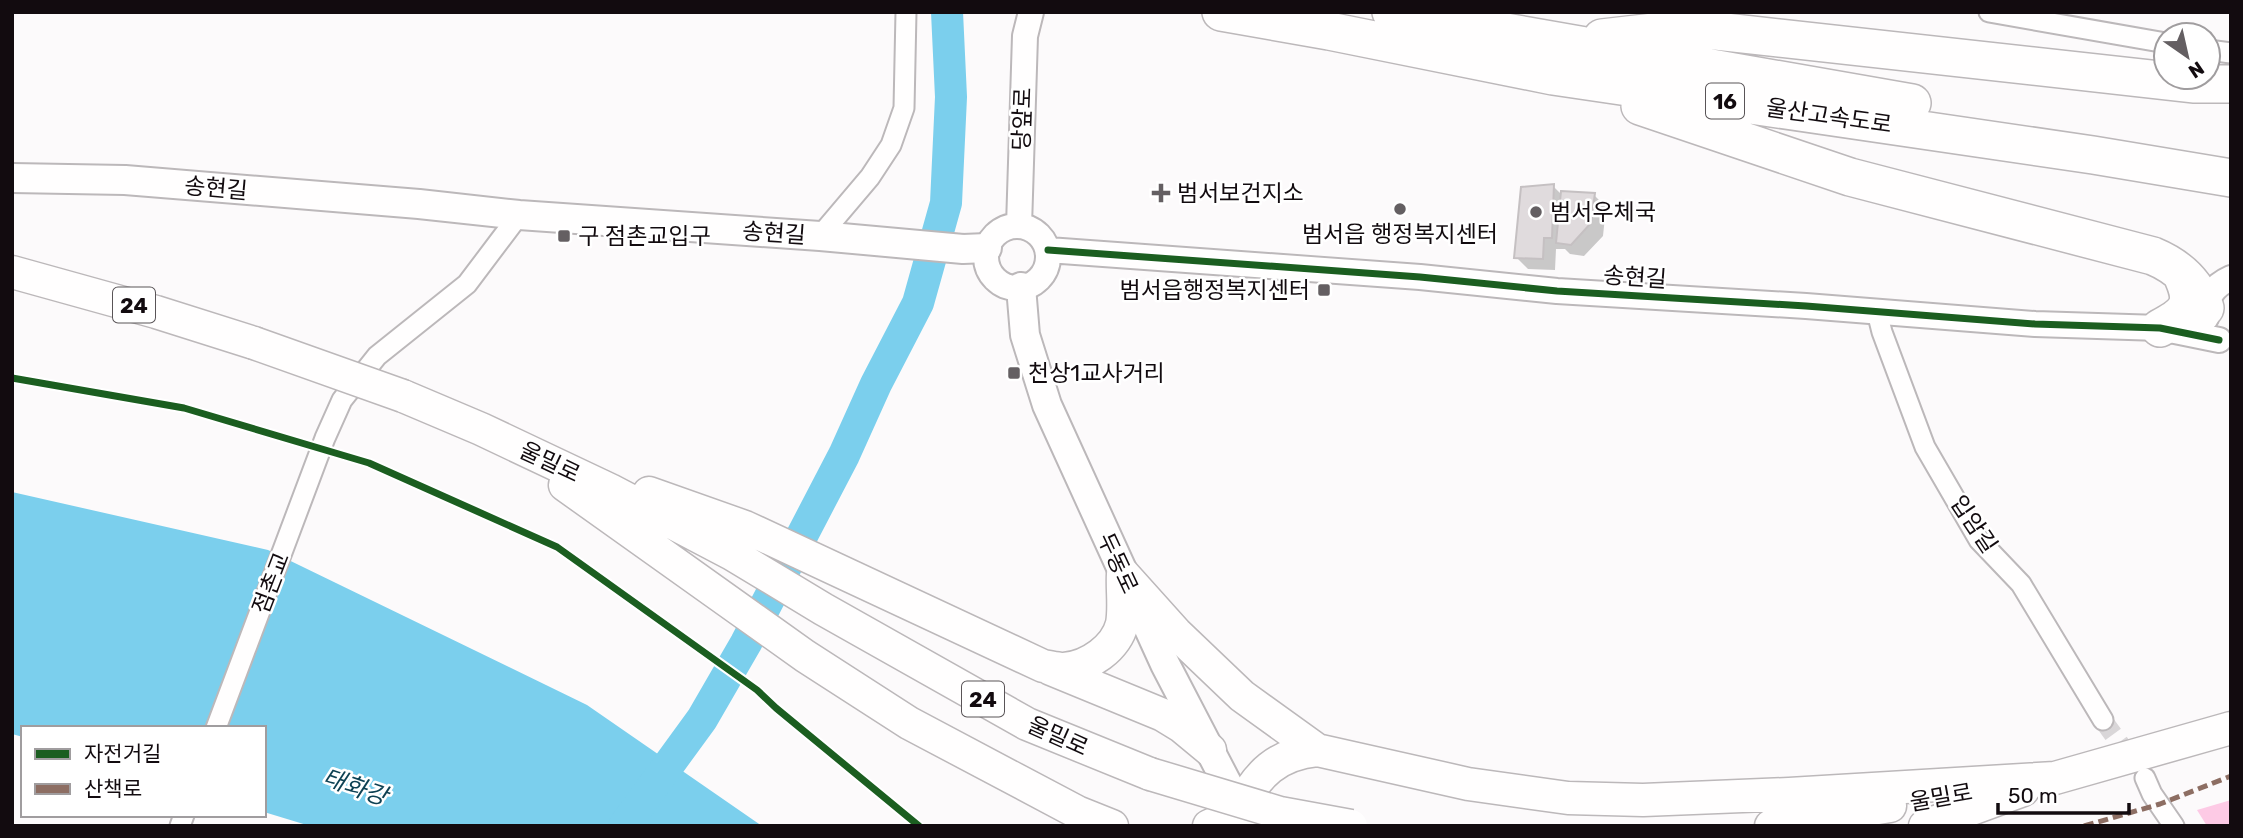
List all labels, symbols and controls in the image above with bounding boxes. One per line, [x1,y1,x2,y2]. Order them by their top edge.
north arrow [2152,21,2222,91]
text: N [2184,56,2208,83]
road number: 16 [1706,84,1744,119]
street label: 당앞로 [1007,87,1037,151]
street label: 울산고속도로 [1764,93,1894,139]
street label: 송현길 [183,171,249,205]
place label: 범서보건지소 [1177,179,1304,207]
marker: 범서보건지소 [1151,183,1171,203]
place label: 범서우체국 [1550,198,1656,226]
marker: 범서읍 행정복지센터 [1392,201,1408,217]
marker: 범서우체국 [1528,204,1544,220]
street label: 송현길 [741,217,807,249]
place label: 범서읍 행정복지센터 [1302,220,1498,248]
place label: 구 점촌교입구 [578,222,711,250]
marker: 구 점촌교입구 [556,228,572,244]
street label: 송현길 [1602,261,1668,293]
place label: 범서읍행정복지센터 [1120,276,1310,304]
marker: 범서읍행정복지센터 [1316,282,1332,298]
road number: 24 [113,288,155,322]
place label: 천상1교사거리 [1028,359,1165,387]
marker: 천상1교사거리 [1006,365,1022,381]
street label: 울밀로 [515,436,585,488]
street label: 입암길 [1945,490,2003,558]
street label: 두동로 [1092,528,1144,598]
street label: 점촌교 [247,548,295,618]
road number: 24 [962,682,1004,716]
street label: 울밀로 [1023,710,1093,762]
legend [21,726,266,817]
text: 자전거길 [84,741,161,766]
water label: 태화강 [319,763,394,812]
scale bar [1998,772,2129,816]
text: 산책로 [84,776,142,801]
street label: 울밀로 [1907,778,1975,816]
text: 50 m [2008,783,2058,808]

